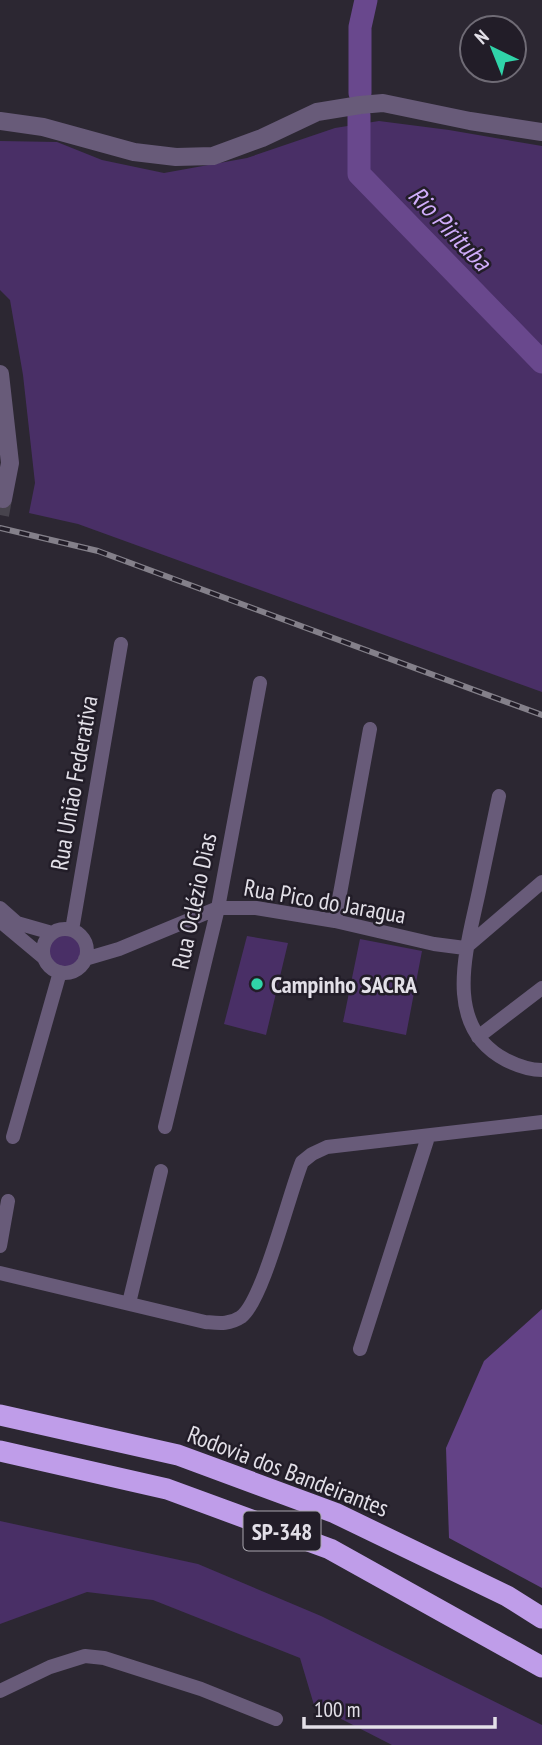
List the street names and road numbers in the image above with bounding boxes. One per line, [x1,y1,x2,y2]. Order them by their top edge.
street label: Rua União Federativa [43,693,105,873]
street label: Rua Oclézio Dias [164,830,224,972]
street label: Rua Pico do Jaragua [242,871,408,931]
street label: Rodovia dos Bandeirantes [183,1418,393,1524]
road number: SP-348 [244,1512,320,1550]

